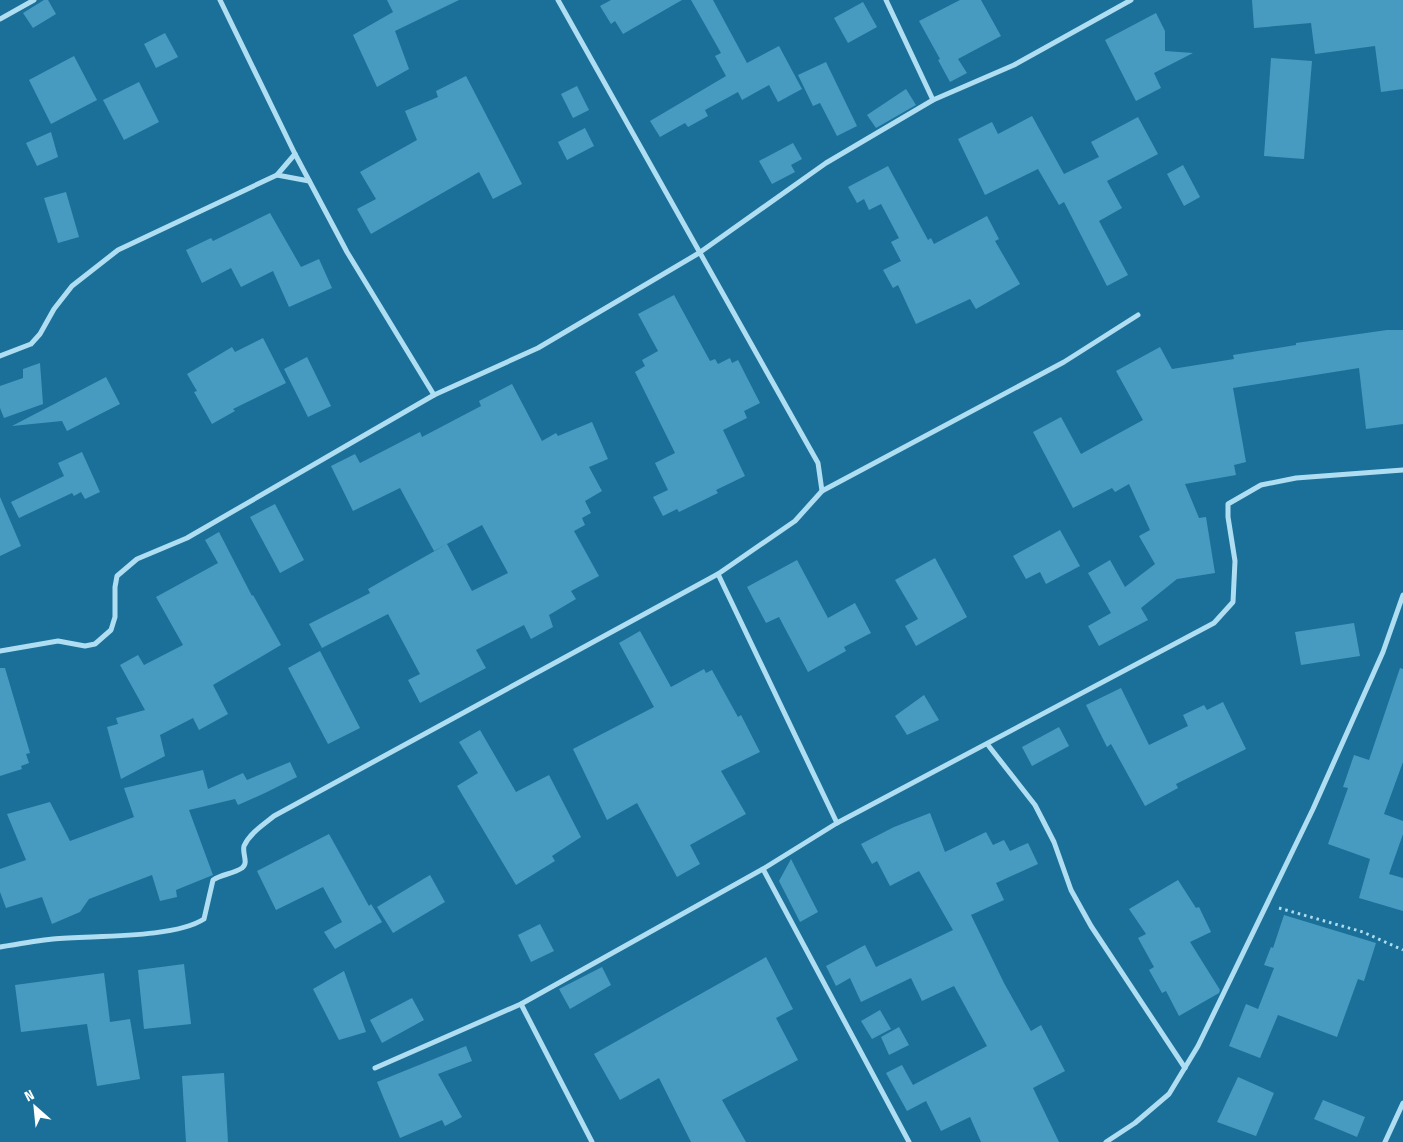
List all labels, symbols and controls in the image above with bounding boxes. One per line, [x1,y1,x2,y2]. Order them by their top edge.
north arrow [10,1082,60,1132]
text: N [22,1086,37,1105]

